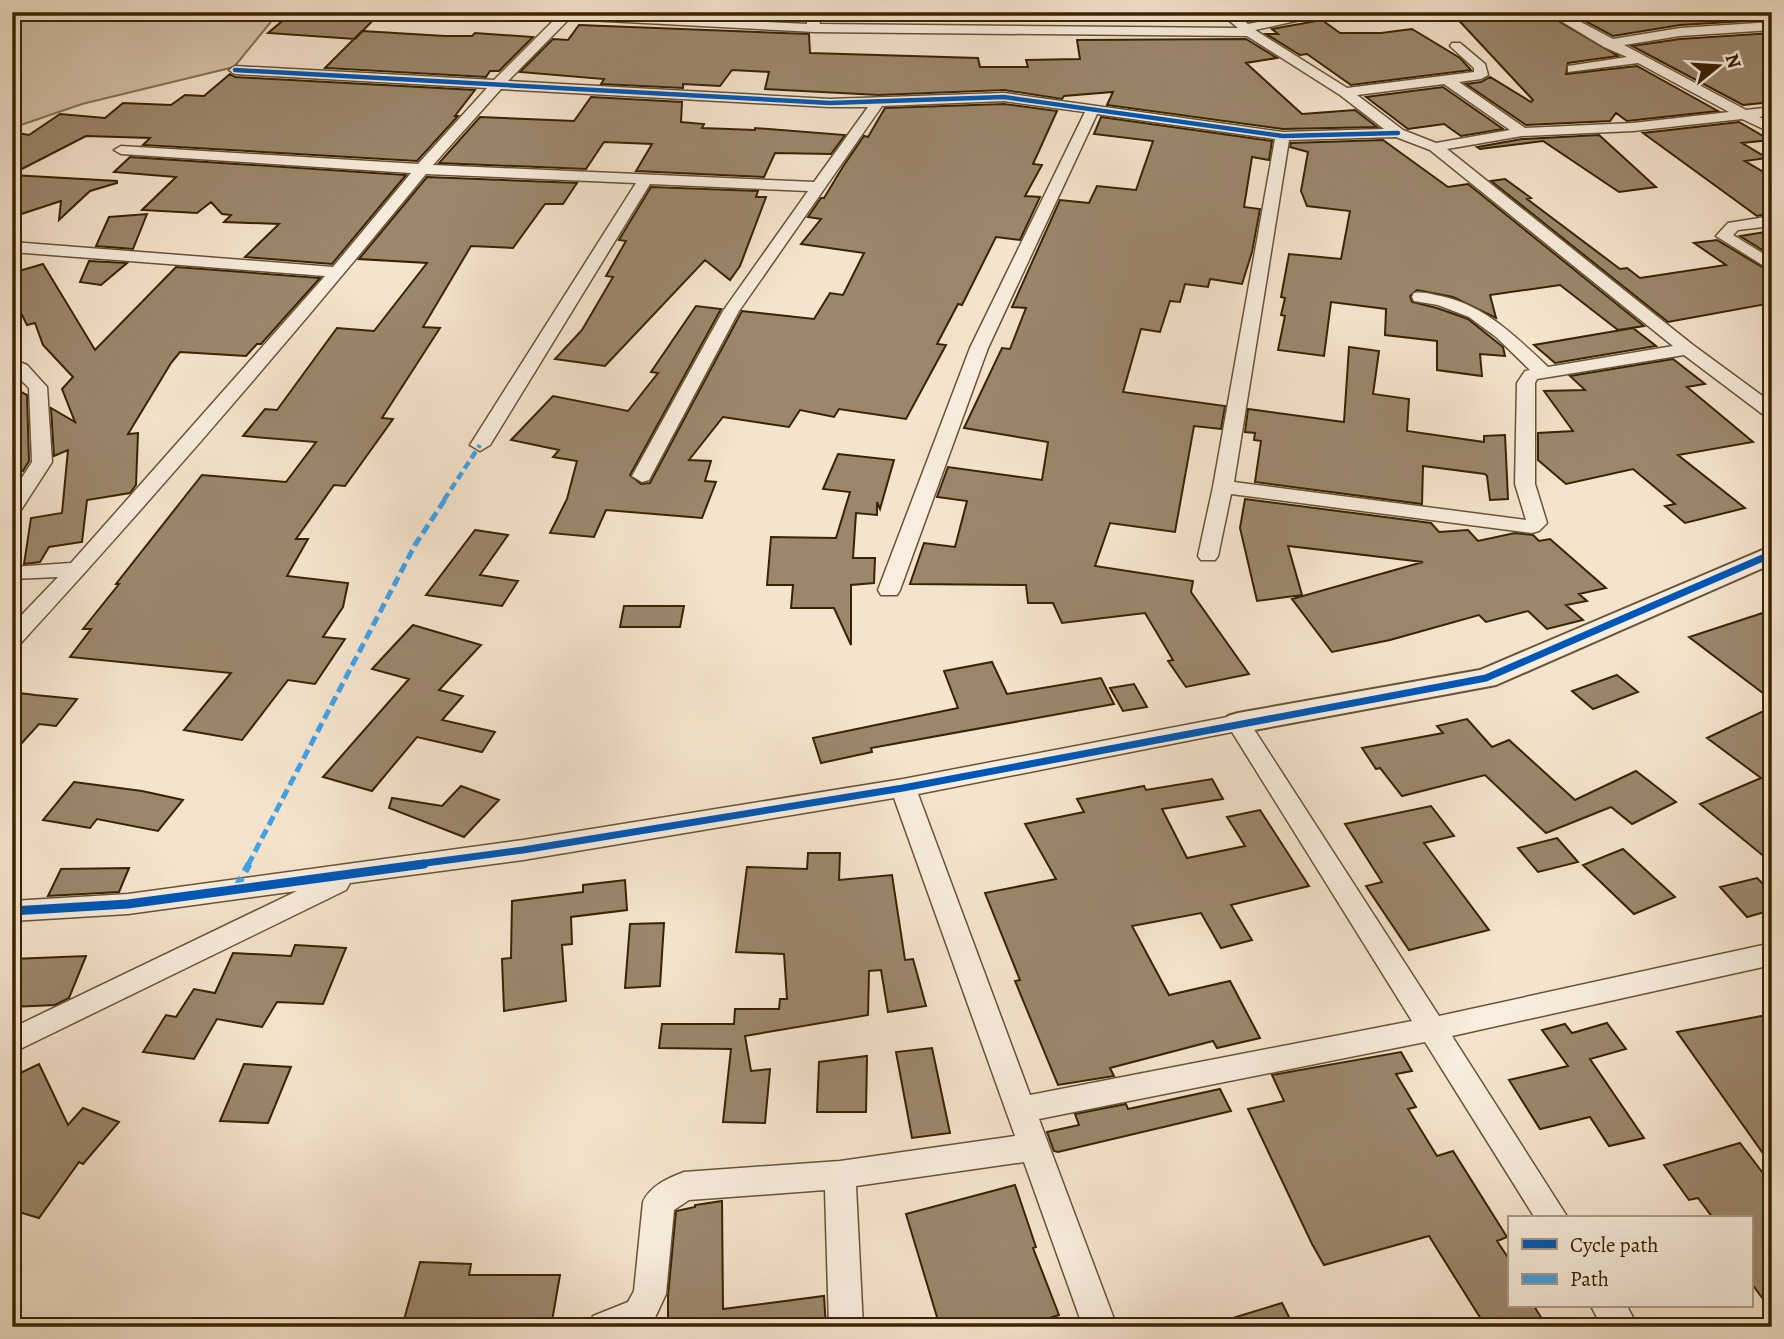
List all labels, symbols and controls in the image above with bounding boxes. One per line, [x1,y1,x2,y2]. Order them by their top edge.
north arrow [1682,32,1752,102]
text: N [1719,50,1748,72]
legend [1508,1216,1752,1308]
text: Cycle path [1570,1231,1659,1259]
text: Path [1570,1265,1609,1293]

